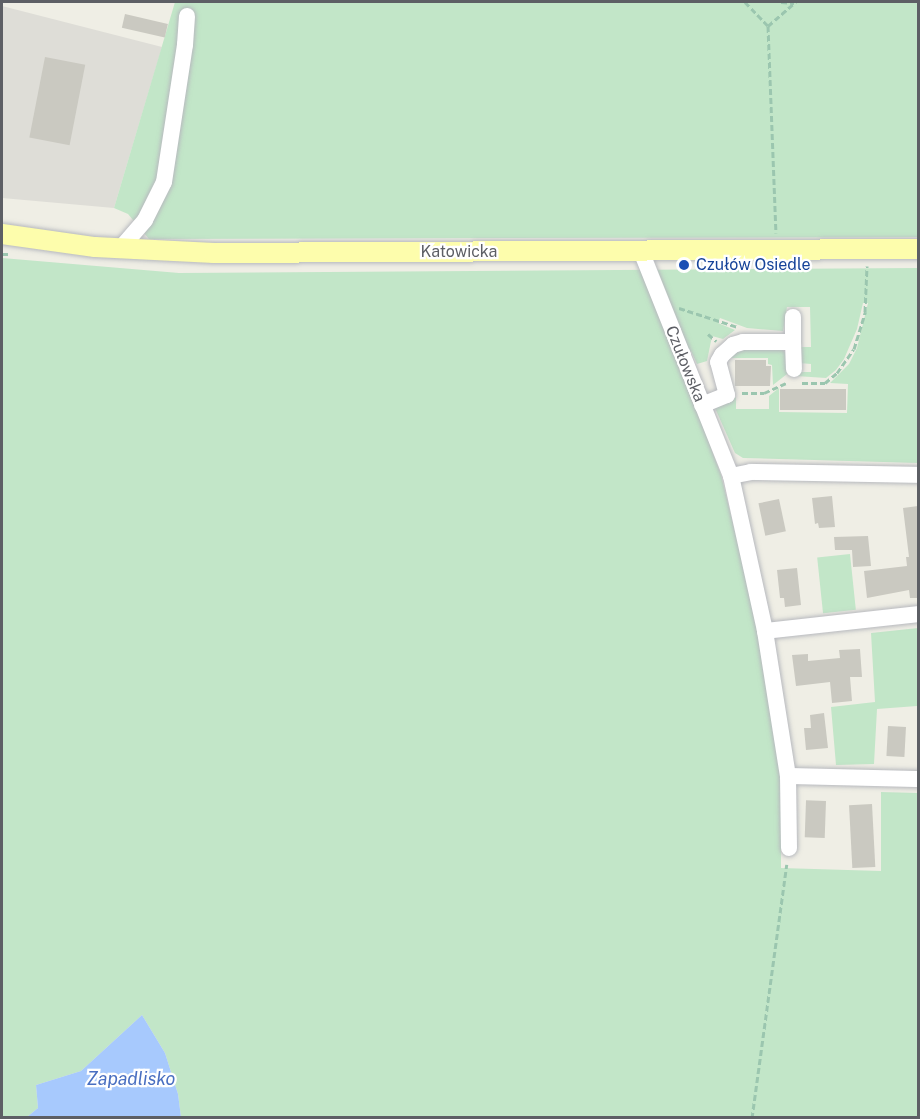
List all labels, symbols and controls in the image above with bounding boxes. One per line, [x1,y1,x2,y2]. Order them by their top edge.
street label: Katowicka [421,242,497,262]
place label: Czułów Osiedle [696,255,811,275]
marker: Czułów Osiedle [677,258,691,272]
street label: Czułowska [661,323,709,405]
water label: Zapadlisko [87,1068,175,1090]

